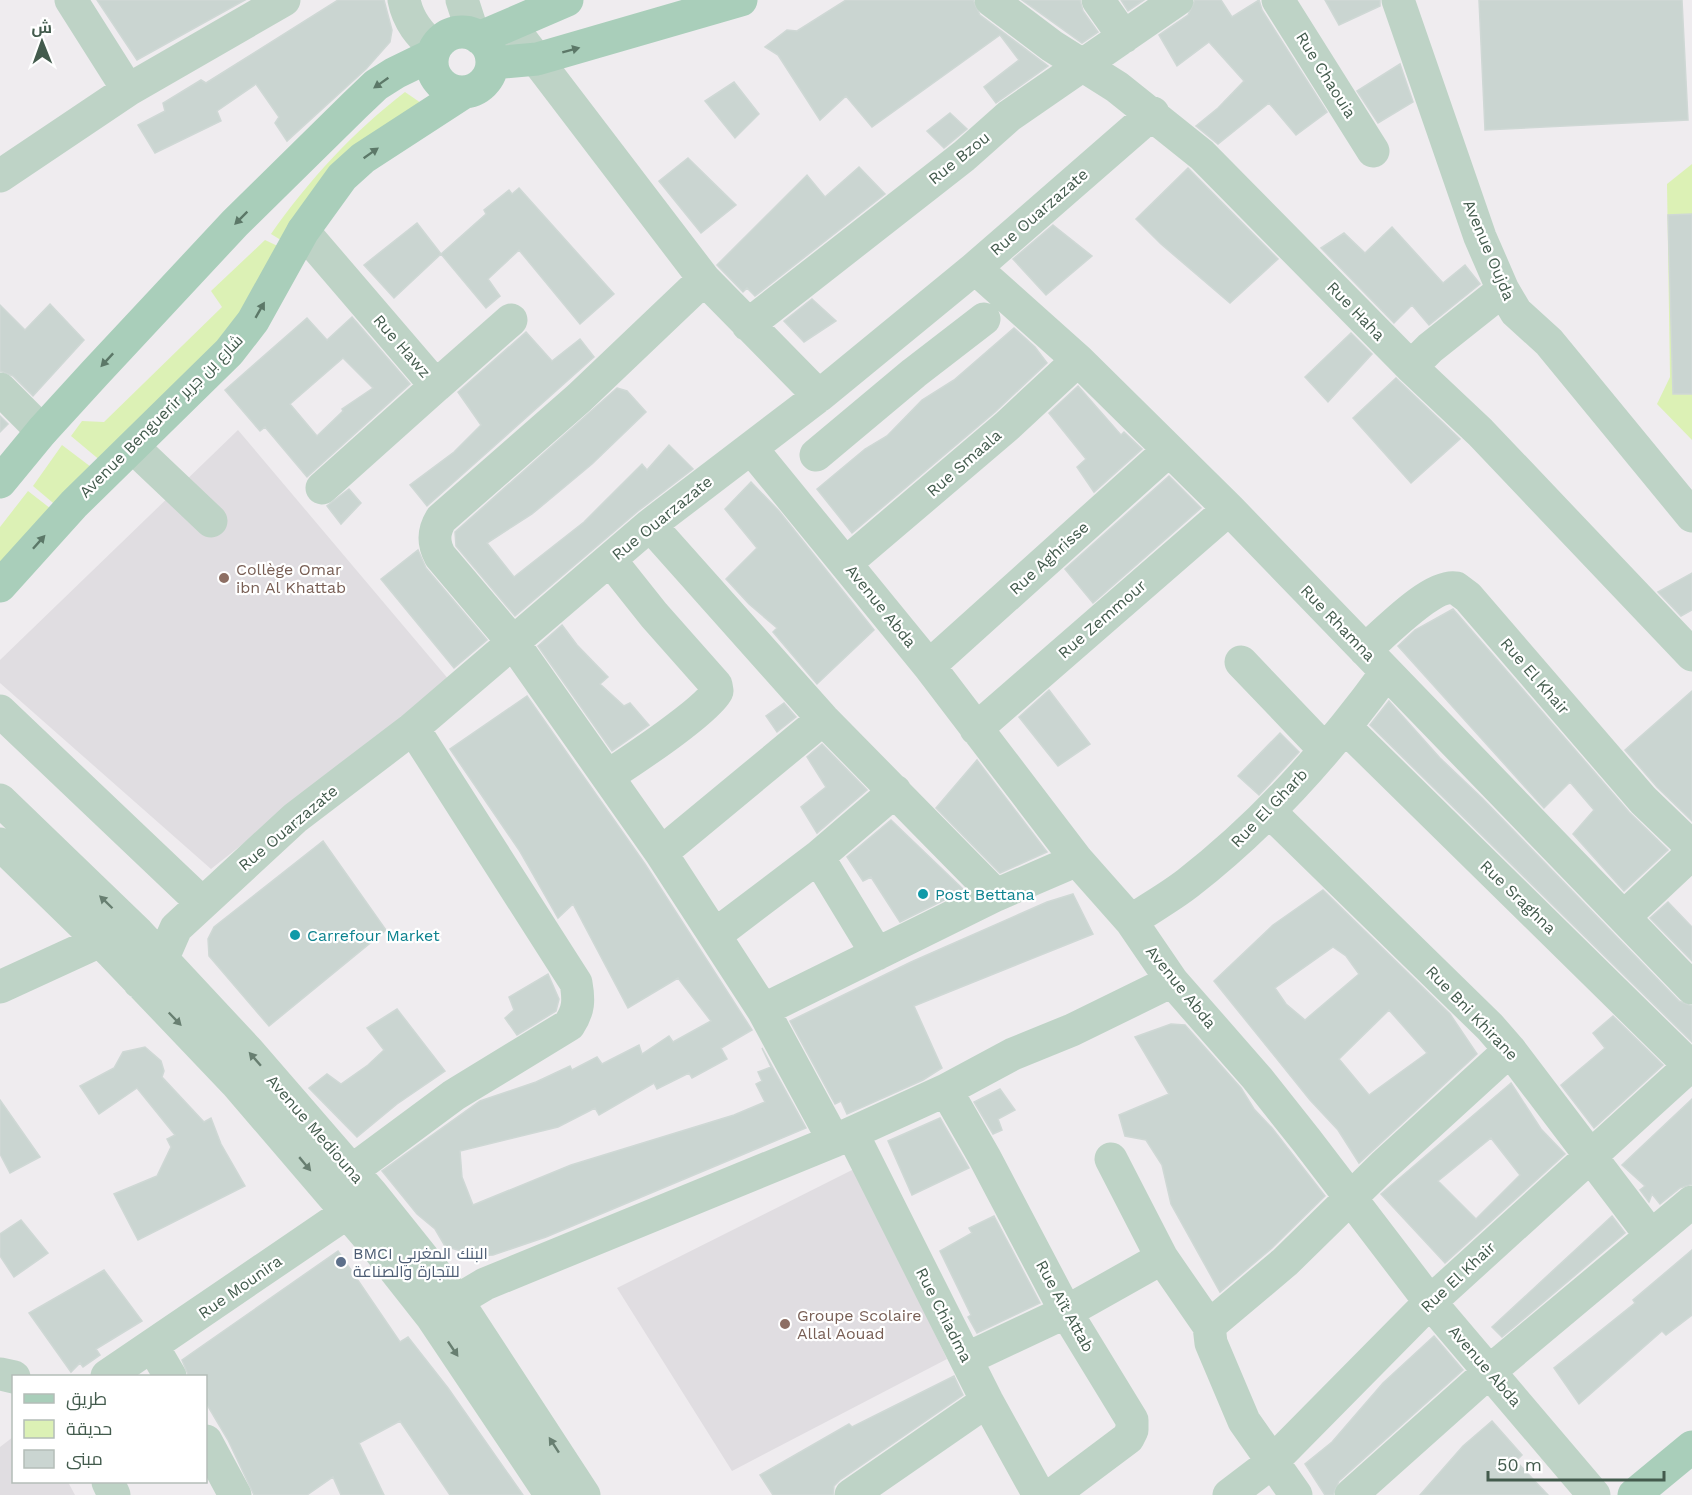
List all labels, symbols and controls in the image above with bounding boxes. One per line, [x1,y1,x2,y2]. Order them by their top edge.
north arrow [12,12,72,72]
text: ش [31,18,52,37]
street label: Rue Chaouia [1292,29,1360,121]
one-way arrow [562,44,580,54]
one-way arrow [373,76,388,88]
street label: Rue Bzou [925,128,993,188]
one-way arrow [363,147,379,159]
street label: Rue Ouarzazate [986,164,1092,260]
street label: Avenue Oujda [1459,197,1519,303]
one-way arrow [233,211,248,225]
street label: Rue Haha [1323,278,1389,344]
one-way arrow [254,302,265,318]
street label: Rue Hawz [369,311,435,381]
street label: Avenue Benguerir شارع بن جرير [75,330,248,503]
one-way arrow [100,352,114,367]
street label: Rue Smaala [923,425,1005,501]
street label: Rue Ouarzazate [608,472,716,564]
street label: Rue Aghrisse [1005,517,1093,599]
one-way arrow [32,535,46,550]
place label: Collège Omar ibn Al Khattab [236,560,346,597]
street label: Avenue Abda [842,561,920,651]
marker: Collège Omar ibn Al Khattab [217,571,231,585]
street label: Rue Zemmour [1054,575,1150,662]
street label: Rue Rhamna [1297,581,1379,665]
street label: Rue El Khair [1497,634,1574,719]
street label: Rue El Gharb [1227,765,1311,851]
street label: Rue Ouarzazate [235,781,341,875]
street label: Rue Sraghna [1476,856,1560,938]
place label: Post Bettana [935,885,1035,904]
marker: Post Bettana [916,887,930,901]
one-way arrow [100,896,114,910]
place label: Carrefour Market [307,926,440,945]
marker: Carrefour Market [288,928,302,942]
street label: Avenue Abda [1142,942,1220,1032]
street label: Rue Bni Khirane [1422,962,1522,1064]
one-way arrow [167,1012,181,1026]
one-way arrow [249,1052,262,1067]
street label: Avenue Mediouna [263,1071,367,1187]
one-way arrow [298,1156,311,1171]
street label: Rue El Khair [1417,1237,1500,1316]
place label: BMCI البنك المغربي للتجارة والصناعة [353,1244,488,1281]
street label: Rue Mounira [195,1251,285,1323]
marker: BMCI البنك المغربي للتجارة والصناعة [334,1255,348,1269]
street label: Rue Aït Attab [1032,1257,1098,1355]
street label: Rue Chiadma [912,1265,976,1365]
place label: Groupe Scolaire Allal Aouad [797,1306,922,1343]
marker: Groupe Scolaire Allal Aouad [778,1317,792,1331]
street label: Avenue Abda [1445,1322,1525,1410]
one-way arrow [447,1340,459,1356]
legend [12,1375,207,1483]
text: طريق [66,1388,107,1411]
text: حديقة [66,1418,112,1439]
one-way arrow [548,1437,559,1453]
scale bar [1488,1444,1664,1482]
text: مبنى [66,1448,103,1470]
text: 50 m [1497,1454,1542,1475]

